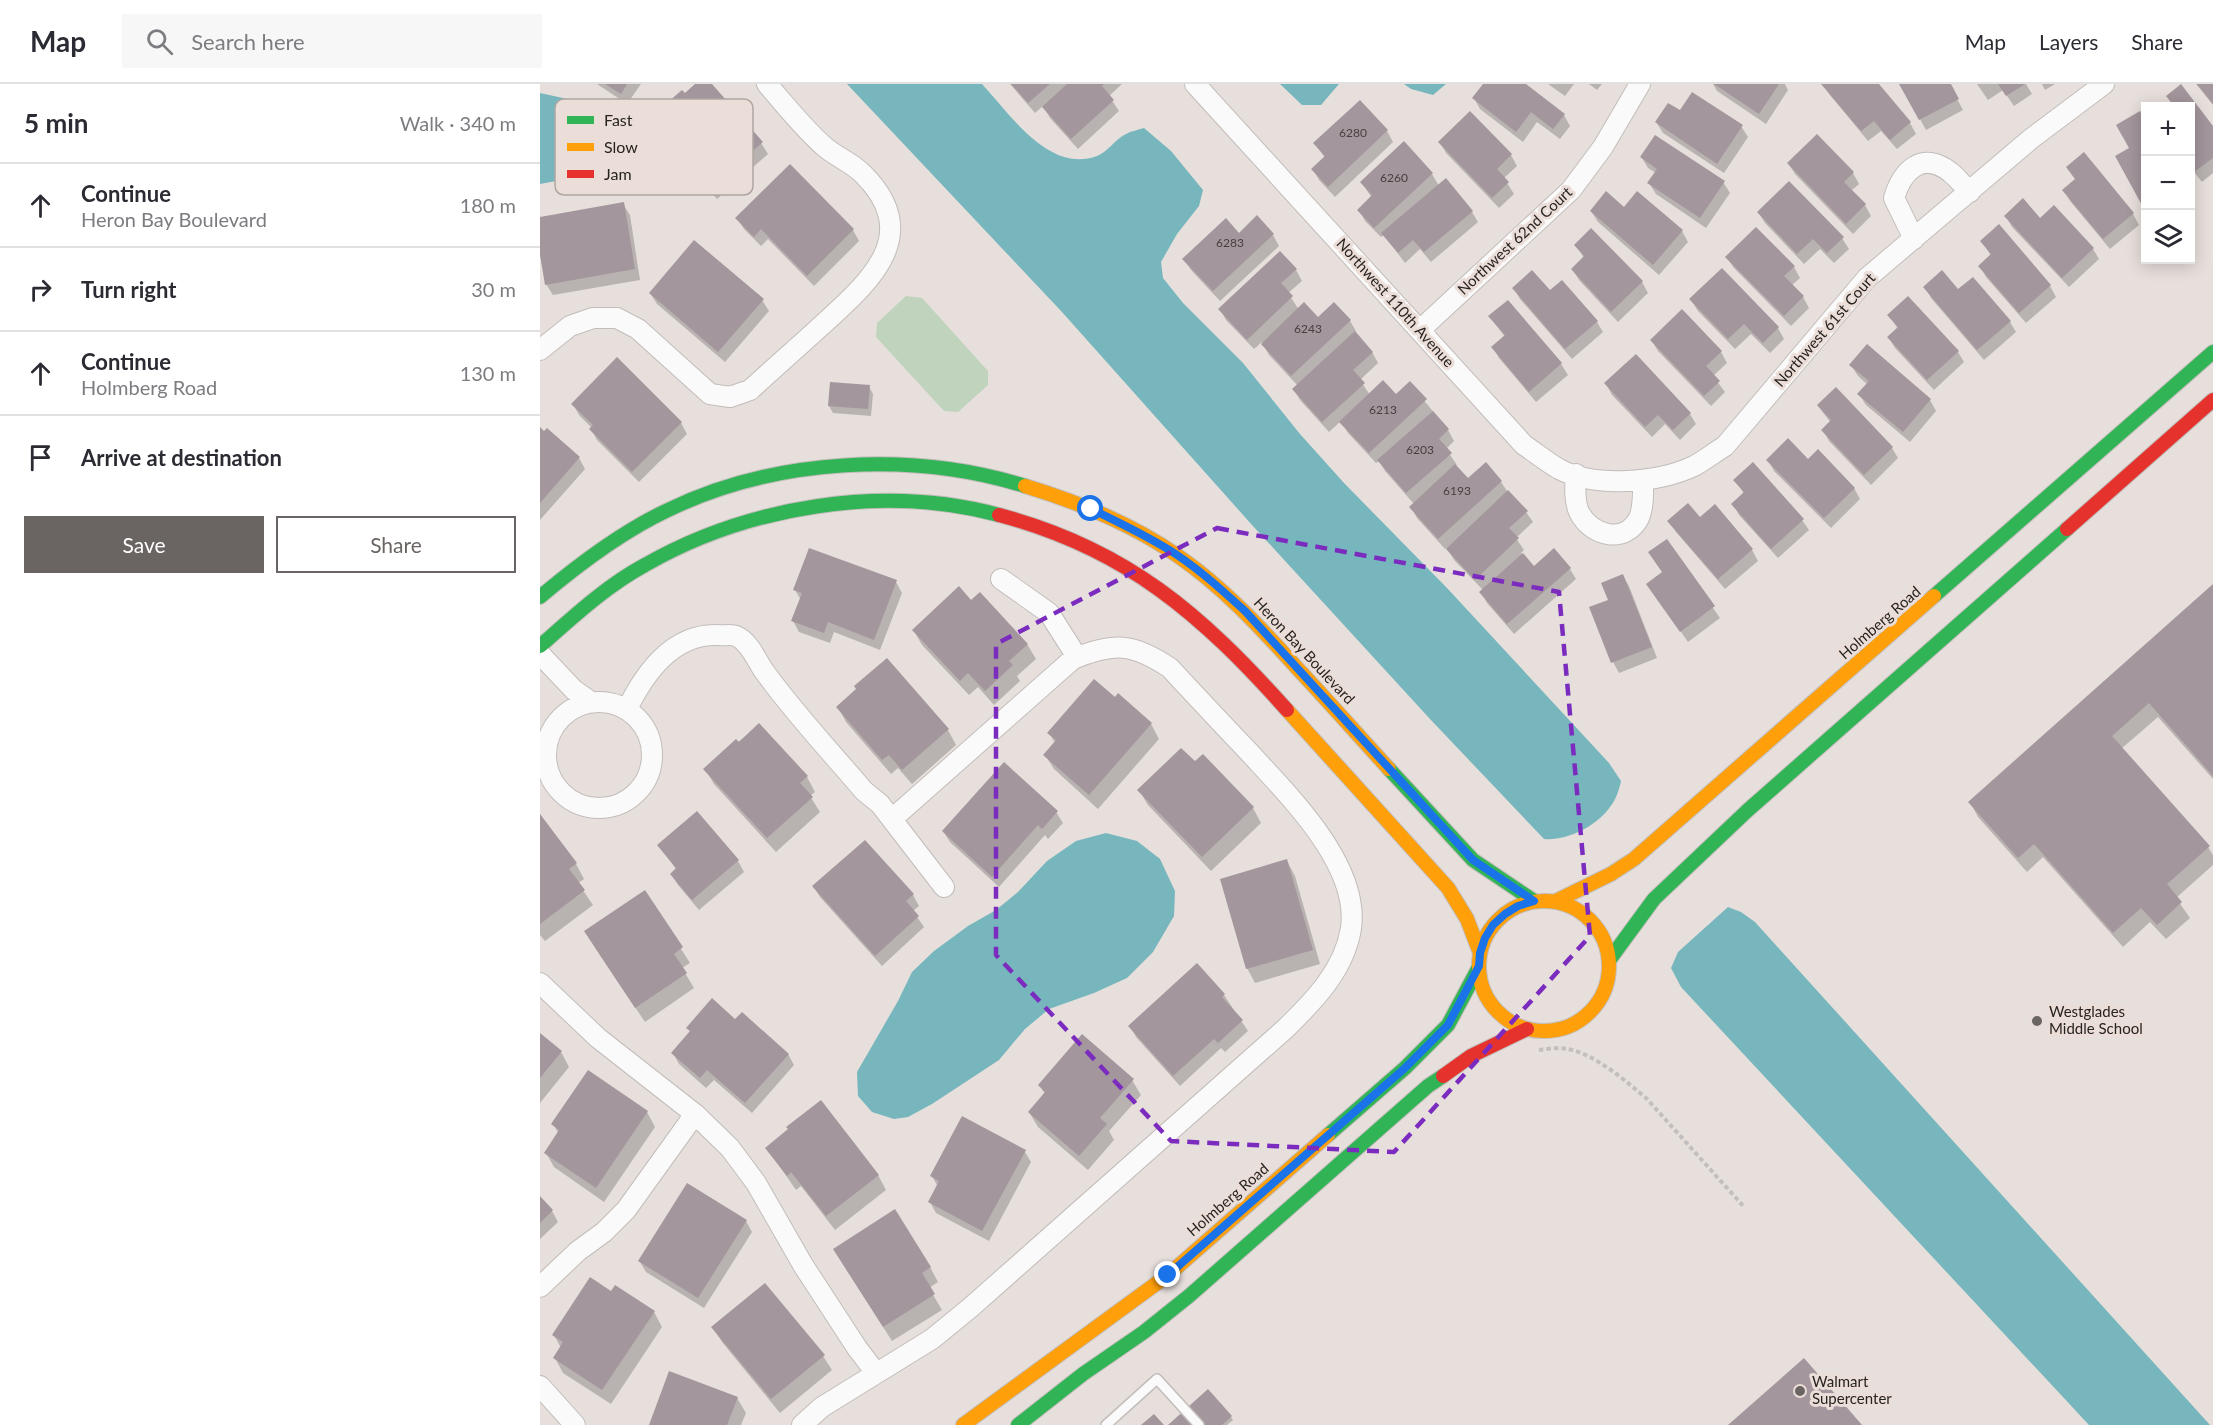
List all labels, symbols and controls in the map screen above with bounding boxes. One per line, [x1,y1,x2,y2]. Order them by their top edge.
search box [122,14,542,68]
text: Map [30,24,86,58]
icon: search [143,25,176,58]
text: Search here [191,28,305,55]
text: Map [1965,29,2006,54]
text: Layers [2039,29,2098,54]
text: Share [2131,29,2183,54]
legend [555,99,753,195]
map controls [2141,102,2195,264]
button: + [2141,102,2195,156]
text: 5 min [24,107,88,139]
text: Fast [604,110,633,129]
text: Walk · 340 m [400,111,516,135]
house number: 6280 [1339,125,1367,140]
text: Slow [604,137,638,156]
button: − [2141,156,2195,210]
text: Jam [604,164,632,183]
house number: 6260 [1380,170,1408,185]
text: Continue [81,180,171,207]
street label: Northwest 62nd Court [1453,182,1576,298]
icon: ahead [24,189,57,222]
text: 180 m [460,193,516,217]
text: Heron Bay Boulevard [81,207,267,231]
button: layers [2141,210,2195,264]
street label: Northwest 110th Avenue [1333,234,1458,370]
house number: 6283 [1216,235,1244,250]
street label: Northwest 61st Court [1770,268,1879,390]
icon: right [24,273,57,306]
text: Turn right [81,276,176,303]
text: 30 m [471,277,516,301]
house number: 6243 [1294,321,1322,336]
text: Continue [81,348,171,375]
icon: ahead [24,357,57,390]
text: 130 m [460,361,516,385]
text: Holmberg Road [81,375,217,399]
house number: 6213 [1369,402,1397,417]
icon: arrive [24,441,57,474]
house number: 6203 [1406,442,1434,457]
text: Arrive at destination [81,444,282,471]
house number: 6193 [1443,483,1471,498]
route start [1077,495,1103,521]
button: Save [24,516,264,573]
button: Share [276,516,516,573]
street label: Holmberg Road [1835,582,1924,663]
street label: Heron Bay Boulevard [1251,593,1359,707]
place label: Westglades Middle School [2049,1002,2143,1037]
marker: Westglades Middle School [2030,1014,2044,1028]
street label: Holmberg Road [1183,1159,1272,1240]
route end [1154,1261,1180,1287]
place label: Walmart Supercenter [1812,1372,1892,1407]
marker: Walmart Supercenter [1793,1384,1807,1398]

